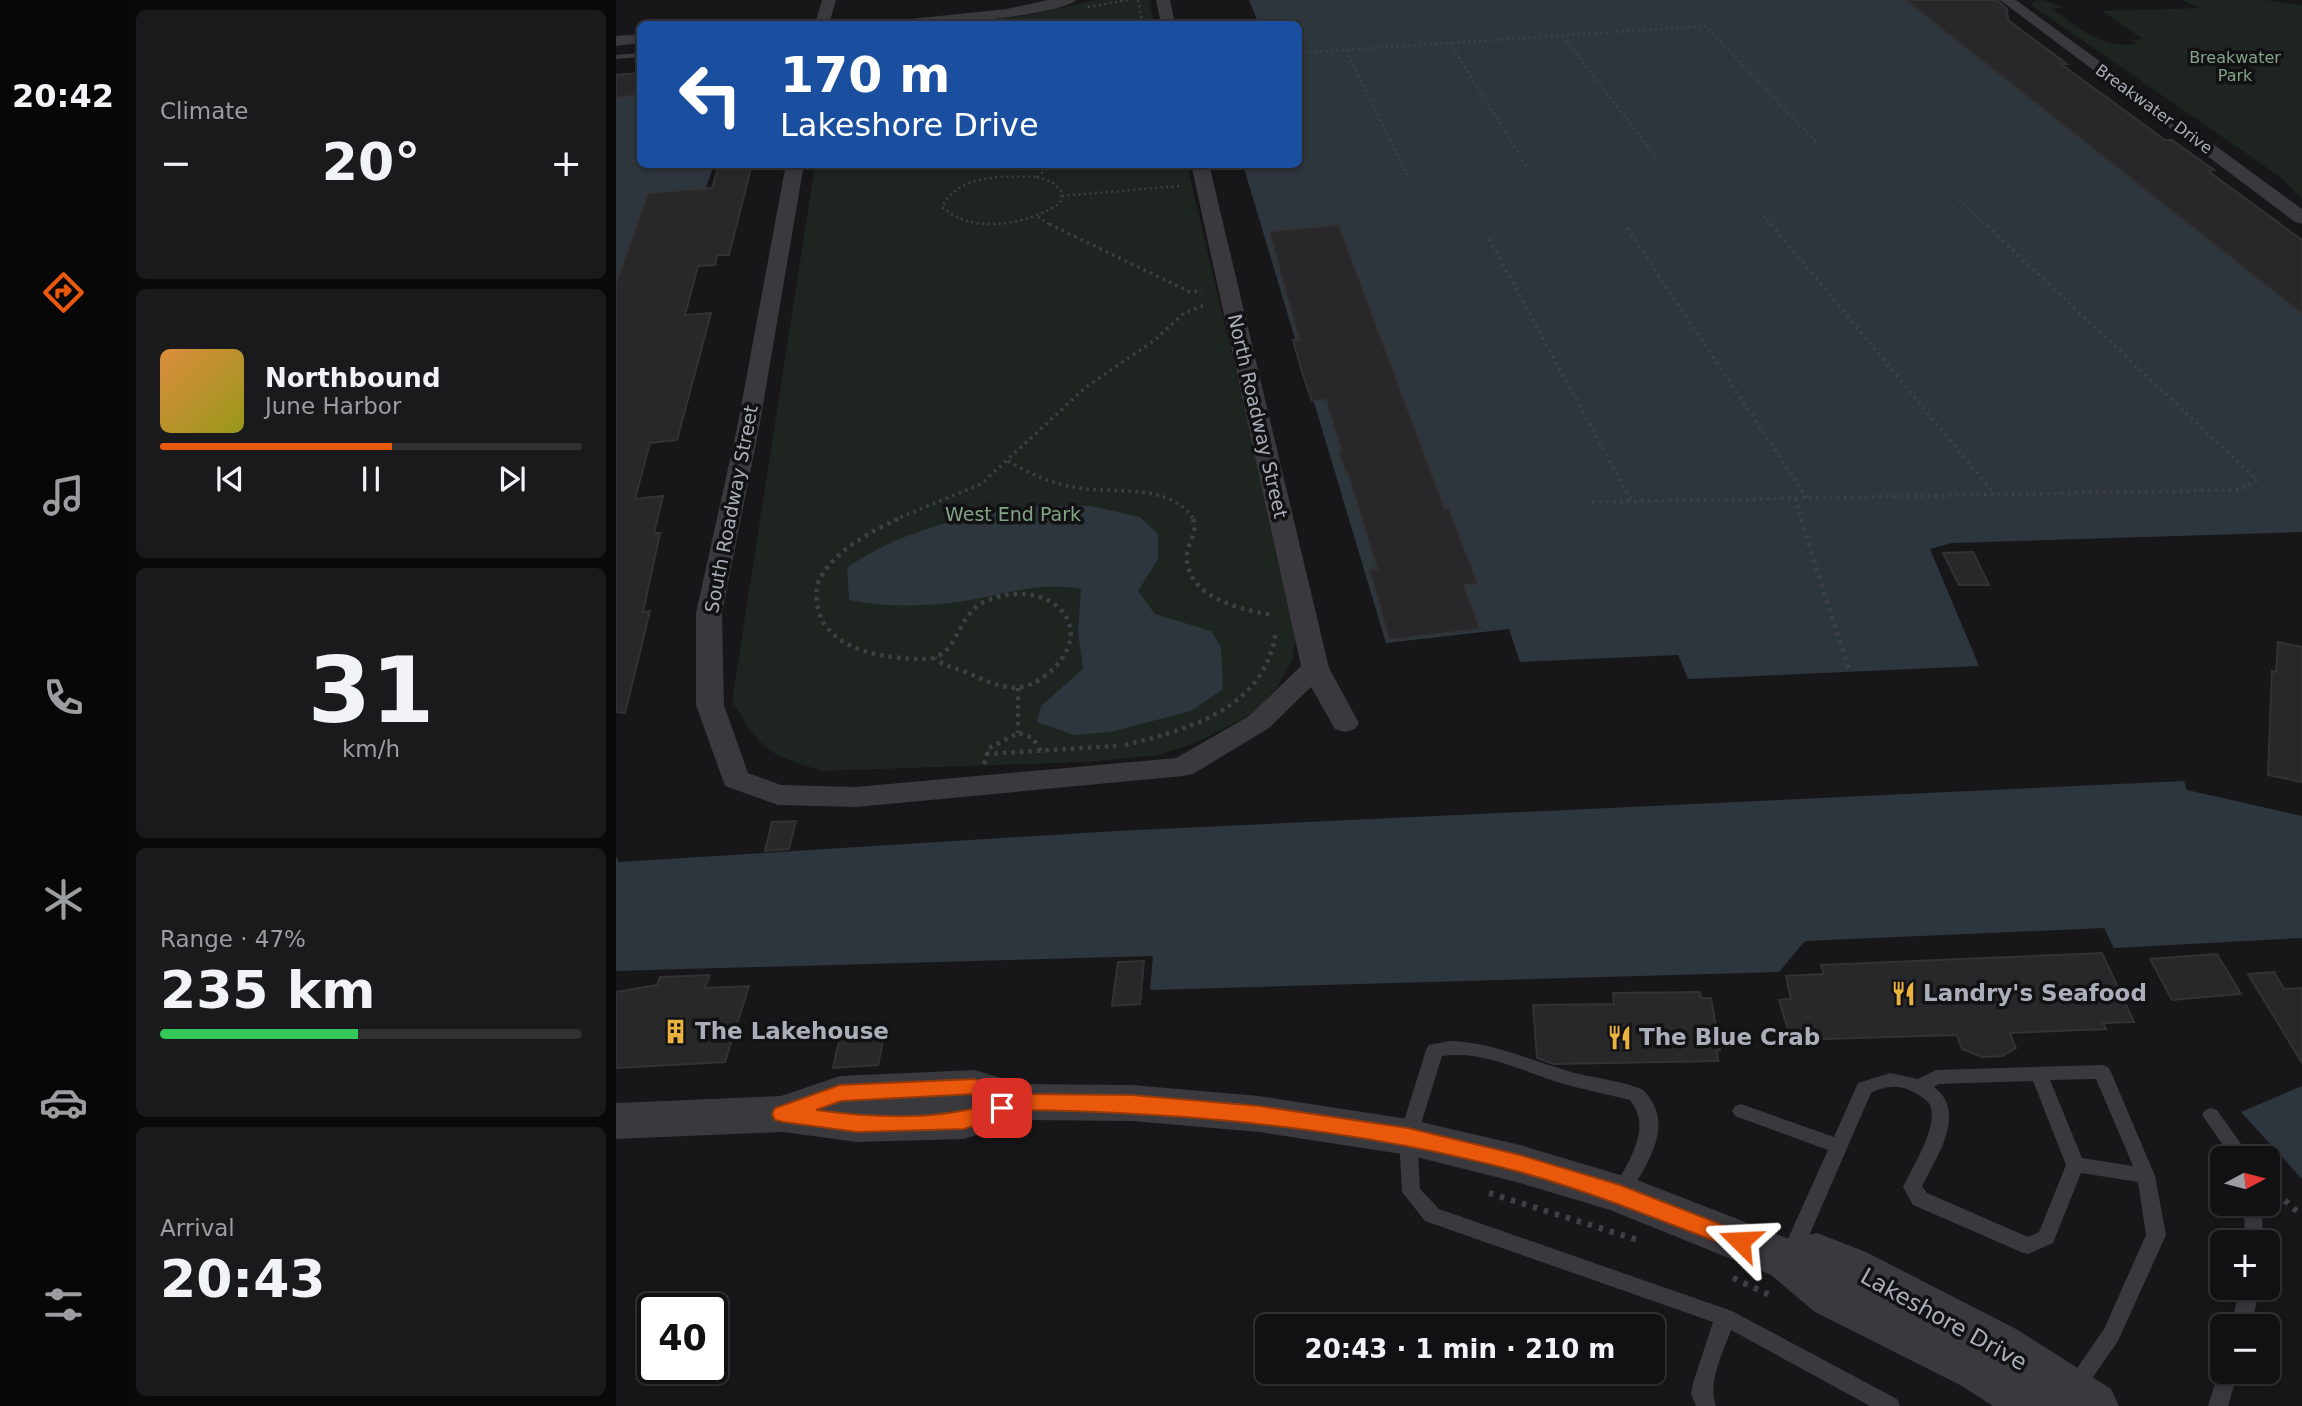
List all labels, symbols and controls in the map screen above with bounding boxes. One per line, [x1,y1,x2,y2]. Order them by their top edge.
text: 170 m [780,47,950,104]
park label: Breakwater Park [2189,48,2281,85]
icon: left [665,49,756,140]
street label: Breakwater Drive [2092,60,2216,158]
text: 20:42 [12,77,114,115]
text: Climate [160,98,249,124]
text: Lakeshore Drive [780,106,1039,144]
text: 20° [322,132,420,192]
text: − [160,141,192,185]
text: + [550,141,582,185]
icon: directions [39,268,88,317]
street label: North Roadway Street [1224,312,1292,520]
text: Northbound [265,363,441,393]
text: June Harbor [265,393,401,419]
street label: South Roadway Street [700,403,762,615]
icon: previous [211,460,249,498]
icon: pause [352,460,390,498]
icon: next [493,460,531,498]
icon: music [39,471,88,520]
park label: West End Park [945,503,1081,525]
text: 31 [308,638,434,743]
icon: phone [39,673,88,722]
text: km/h [342,736,400,762]
icon: climate [39,875,88,924]
text: Range · 47% [160,926,306,952]
text: 235 km [160,960,375,1020]
restaurant icon: Landry's Seafood [1889,979,1917,1007]
place label: Landry's Seafood [1923,980,2147,1006]
building icon: The Lakehouse [661,1017,689,1045]
place label: The Lakehouse [695,1018,889,1044]
restaurant icon: The Blue Crab [1605,1023,1633,1051]
place label: The Blue Crab [1639,1024,1820,1050]
icon: car [39,1078,88,1127]
pin [972,1078,1032,1138]
icon: arrive [983,1089,1021,1127]
north arrow [2210,1146,2280,1216]
map controls [2210,1146,2280,1384]
position arrow [1703,1204,1777,1278]
text: Arrival [160,1215,235,1241]
button: + [2210,1230,2280,1300]
text: 20:43 [160,1249,326,1309]
street label: Lakeshore Drive [1856,1263,2032,1375]
icon: filters [39,1280,88,1329]
speed limit sign: 40 [637,1293,728,1384]
button: − [2210,1314,2280,1384]
text: 20:43 · 1 min · 210 m [1305,1334,1615,1364]

